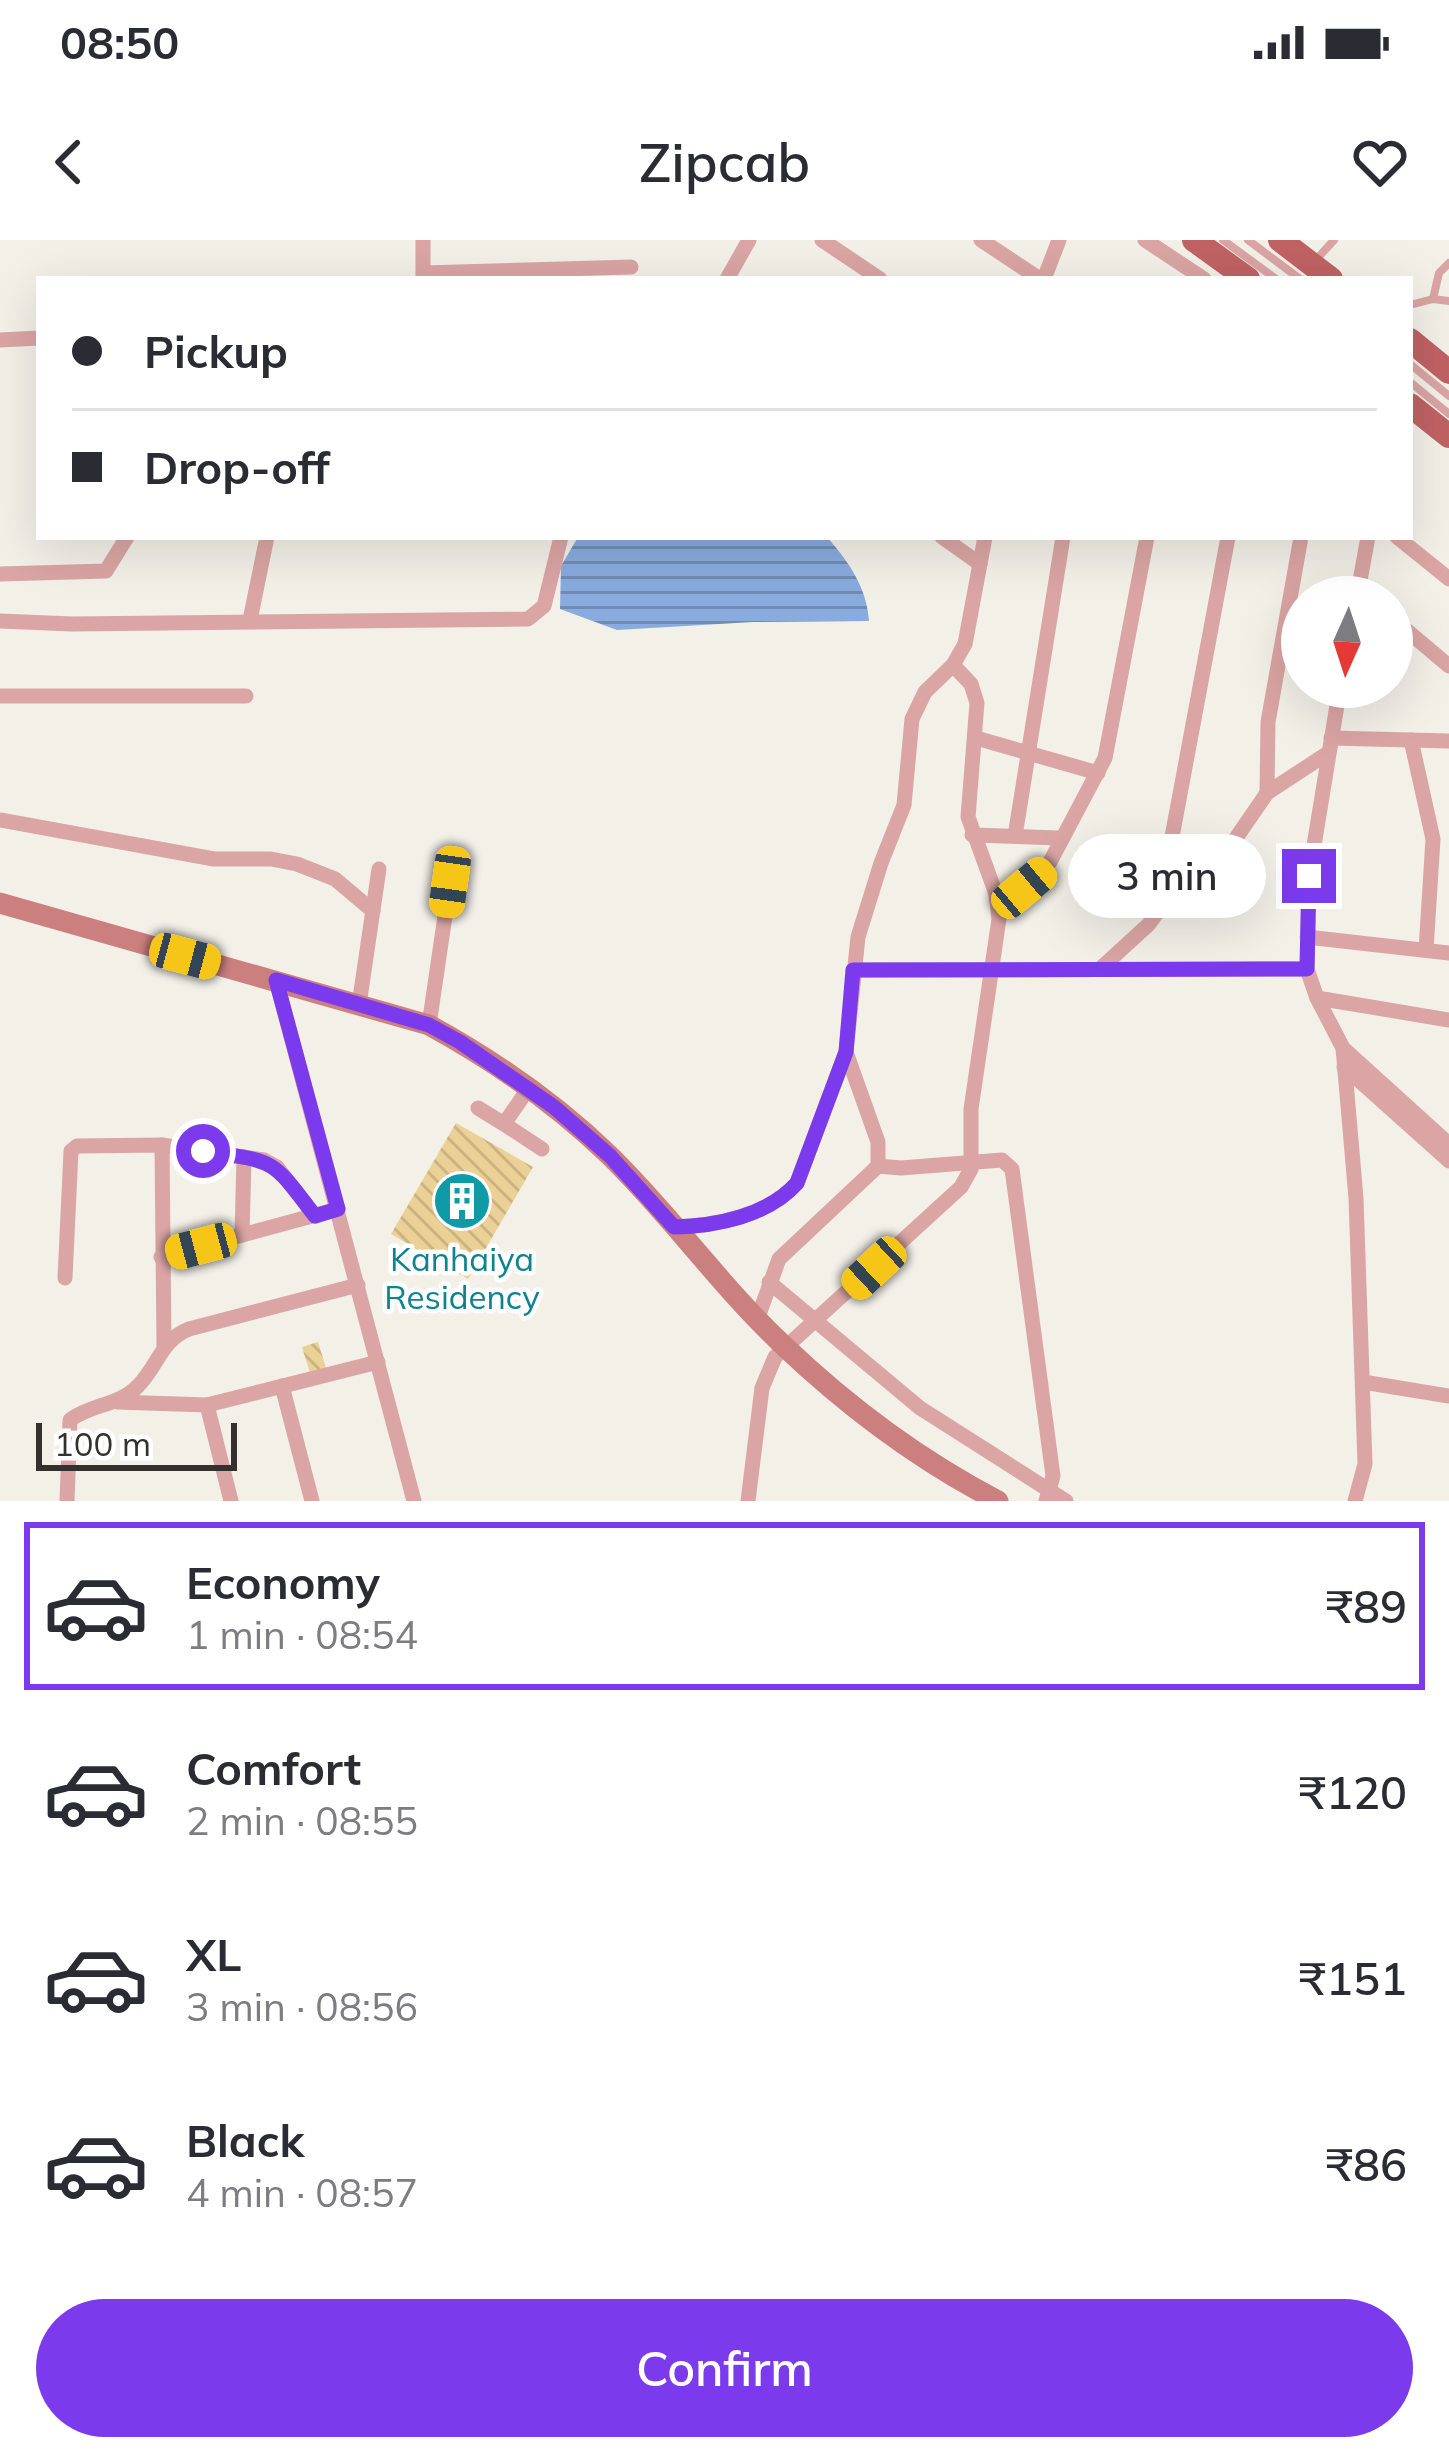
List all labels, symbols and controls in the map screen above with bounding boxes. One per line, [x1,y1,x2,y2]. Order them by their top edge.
text: 08:50 [60,14,179,70]
text: Zipcab [639,128,810,196]
icon: back [36,129,102,195]
icon: heart [1347,129,1413,195]
text: Pickup [144,323,288,379]
text: Drop-off [144,439,330,495]
north arrow [1281,576,1413,708]
map controls [1281,576,1413,708]
callout: 3 min [1069,834,1267,918]
car [427,844,473,920]
route end [1282,849,1336,903]
car [985,851,1063,925]
text: 3 min [1116,851,1218,900]
car [146,929,224,983]
route start [176,1124,230,1178]
building icon: Kanhaiya Residency [431,1170,493,1232]
car [162,1219,240,1273]
car [835,1230,913,1306]
place label: Kanhaiya Residency [384,1238,540,1317]
scale bar [36,1417,237,1470]
text: 100 m [54,1423,151,1464]
icon: car [42,1552,150,1660]
text: Economy [186,1554,380,1610]
text: ₹89 [1326,1578,1407,1634]
text: 1 min · 08:54 [186,1610,418,1659]
icon: car [42,1738,150,1846]
text: Comfort [186,1740,361,1796]
text: ₹120 [1299,1764,1407,1820]
text: 2 min · 08:55 [186,1796,418,1845]
icon: car [42,1924,150,2032]
text: XL [186,1926,241,1982]
text: ₹151 [1299,1950,1407,2006]
text: 3 min · 08:56 [186,1982,418,2031]
icon: car [42,2110,150,2218]
text: Black [186,2112,304,2168]
text: ₹86 [1326,2136,1407,2192]
text: 4 min · 08:57 [186,2168,418,2217]
button: Confirm [36,2299,1413,2437]

